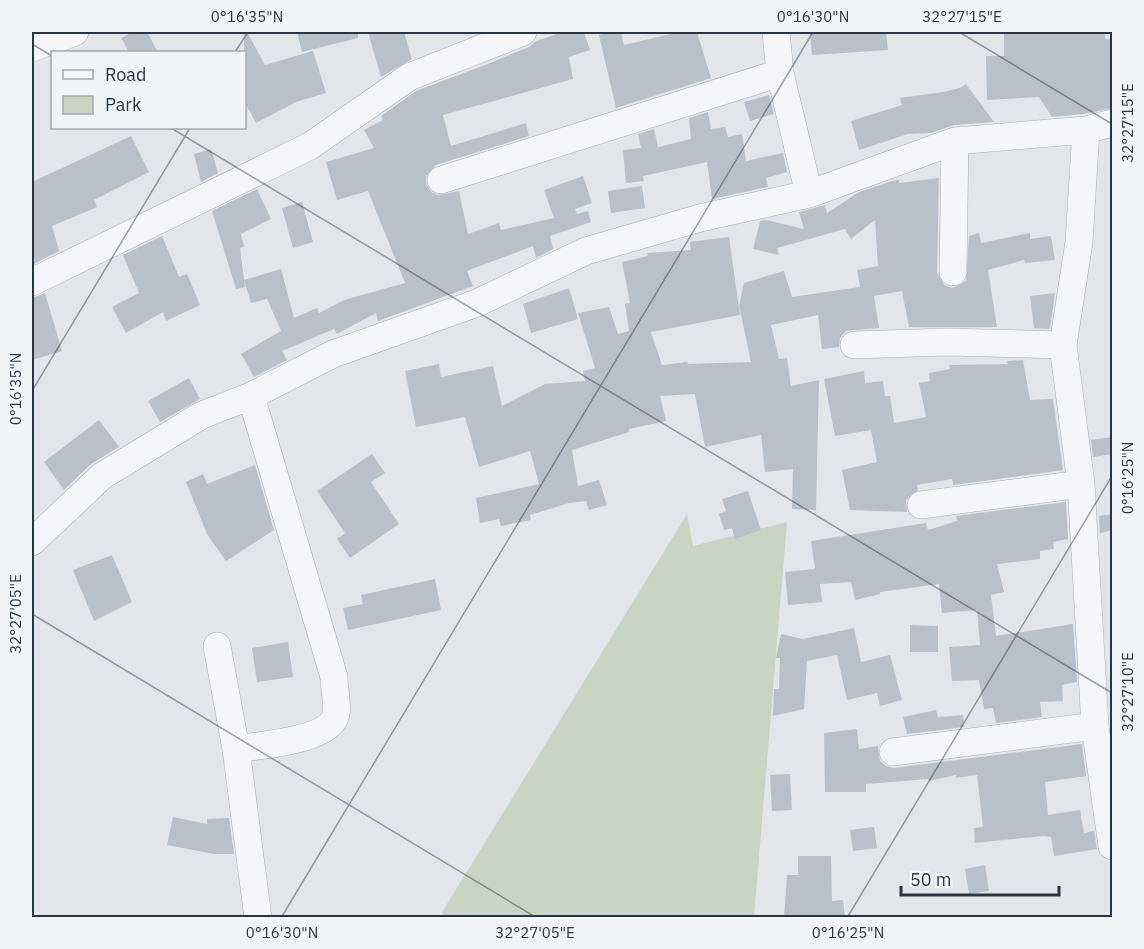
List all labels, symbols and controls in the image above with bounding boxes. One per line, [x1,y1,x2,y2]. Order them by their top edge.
text: 0°16'35"N [211,7,283,26]
text: 0°16'30"N [777,7,849,26]
text: 32°27'15"E [922,7,1002,26]
legend [51,51,246,129]
text: Road [105,63,146,86]
text: 32°27'15"E [1118,83,1137,163]
text: Park [105,93,142,116]
text: 0°16'35"N [6,353,25,425]
text: 0°16'25"N [1118,442,1137,514]
text: 32°27'05"E [6,574,25,654]
text: 32°27'10"E [1118,652,1137,732]
scale bar [901,859,1058,897]
text: 50 m [910,868,952,891]
text: 0°16'30"N [246,923,318,942]
text: 32°27'05"E [495,923,575,942]
text: 0°16'25"N [812,923,884,942]

